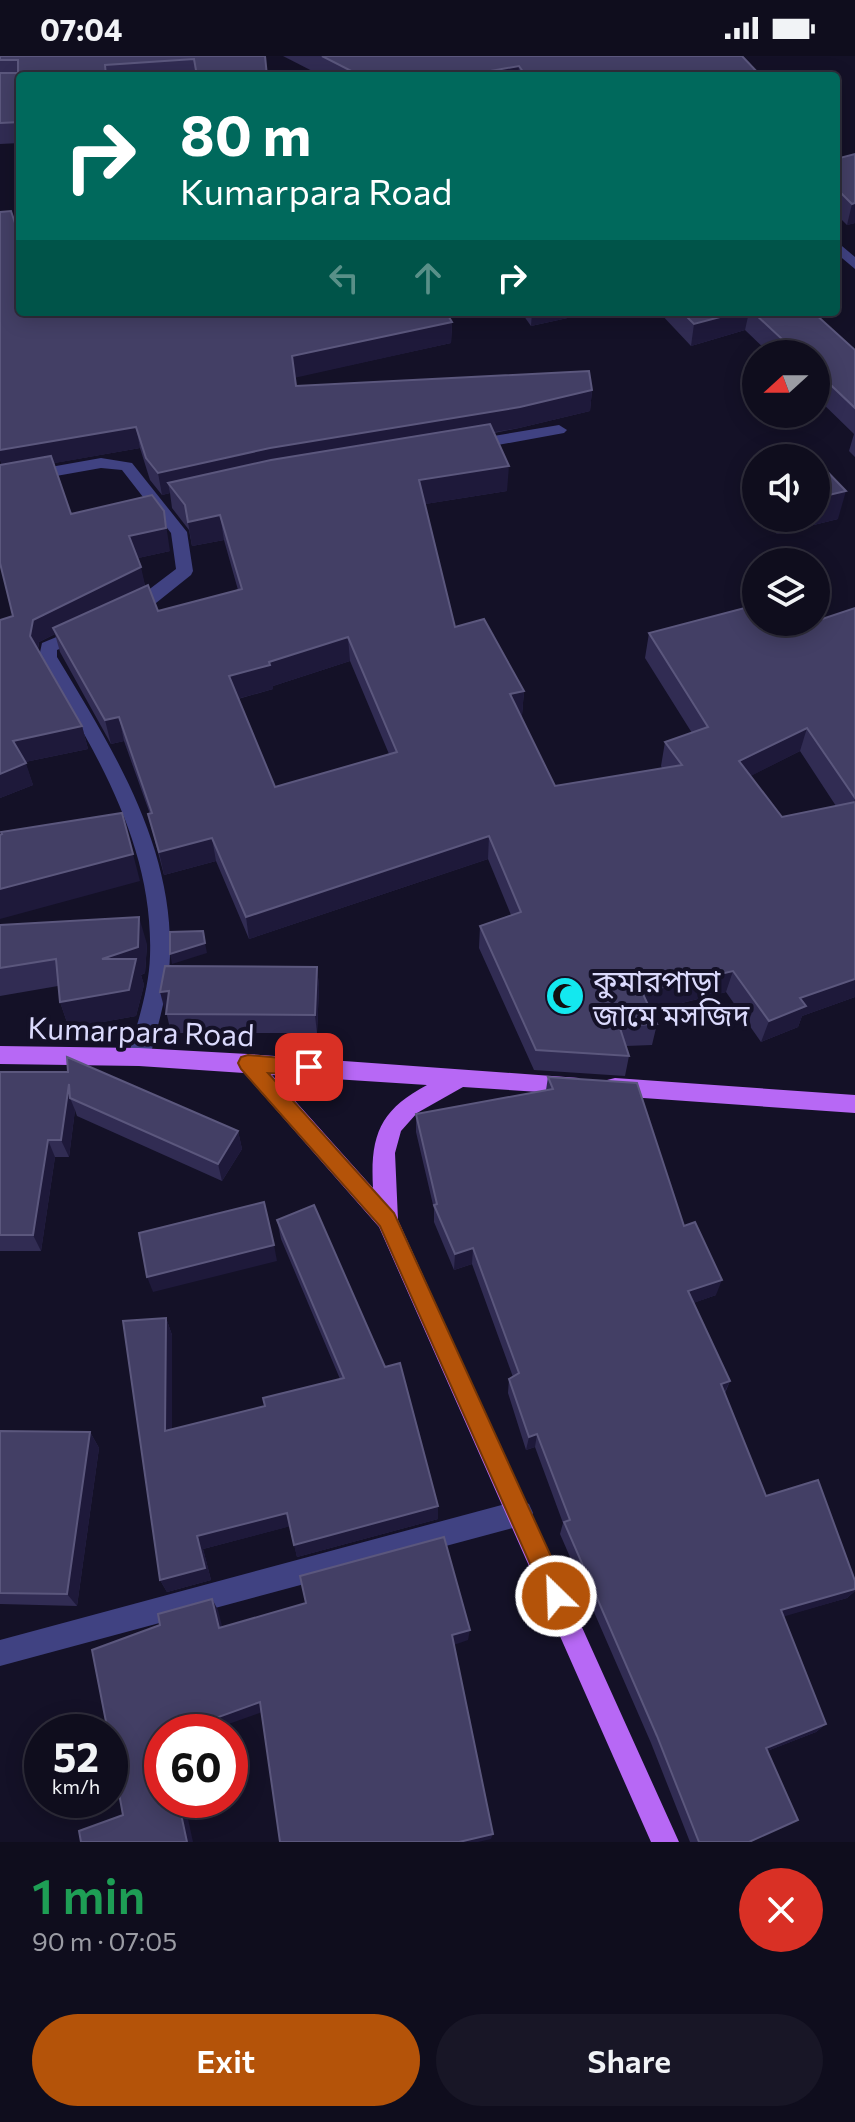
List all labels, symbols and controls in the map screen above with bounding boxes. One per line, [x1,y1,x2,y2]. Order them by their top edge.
text: 07:04 [40,10,122,47]
text: 80 m [180,99,311,168]
icon: right [48,104,152,208]
text: Kumarpara Road [180,168,452,212]
icon: left [322,256,366,300]
icon: ahead [406,256,450,300]
icon: right [490,256,534,300]
north arrow [742,340,830,428]
map controls [742,340,830,636]
button: sound [742,444,830,532]
button: layers [742,548,830,636]
place label: কুমারপাড়া জামে মসজিদ [592,961,750,1032]
mosque icon: কুমারপাড়া জামে মসজিদ [544,975,586,1017]
street label: Kumarpara Road [27,1008,255,1052]
pin [275,1033,343,1101]
icon: arrive [287,1045,331,1089]
position arrow [514,1554,598,1638]
speed limit sign: 60 [144,1714,248,1818]
text: 52 [53,1731,99,1780]
text: km/h [52,1774,100,1798]
text: 1 min [32,1865,145,1924]
button: close [739,1868,823,1952]
text: 90 m · 07:05 [32,1925,177,1956]
button: Exit [32,2014,420,2106]
button: Share [436,2014,823,2106]

